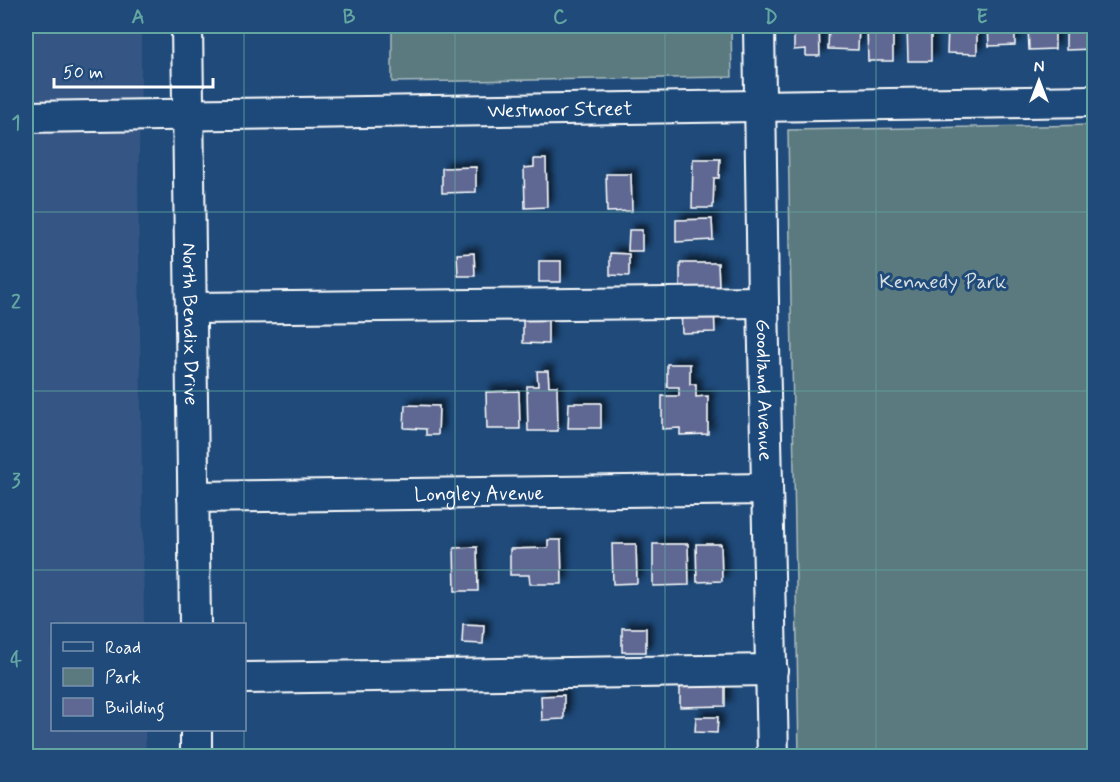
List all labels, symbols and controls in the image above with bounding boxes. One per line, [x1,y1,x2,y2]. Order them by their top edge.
text: A [131,4,145,31]
text: B [343,4,356,31]
text: C [553,4,568,31]
text: D [764,4,778,31]
text: E [976,4,988,31]
scale bar [54,51,213,89]
north arrow [1009,51,1069,111]
text: N [1034,57,1044,78]
text: 50 m [63,61,103,85]
street label: Westmoor Street [487,96,633,125]
text: 1 [12,110,20,137]
street label: North Bendix Drive [175,242,204,406]
park label: Kennedy Park [879,269,1007,296]
text: 2 [11,289,21,316]
street label: Goodland Avenue [748,319,779,462]
text: 3 [11,468,21,495]
street label: Longley Avenue [414,480,544,509]
legend [51,623,246,731]
text: Road [105,636,141,660]
text: 4 [10,647,22,674]
text: Park [105,666,141,690]
text: Building [105,696,165,722]

